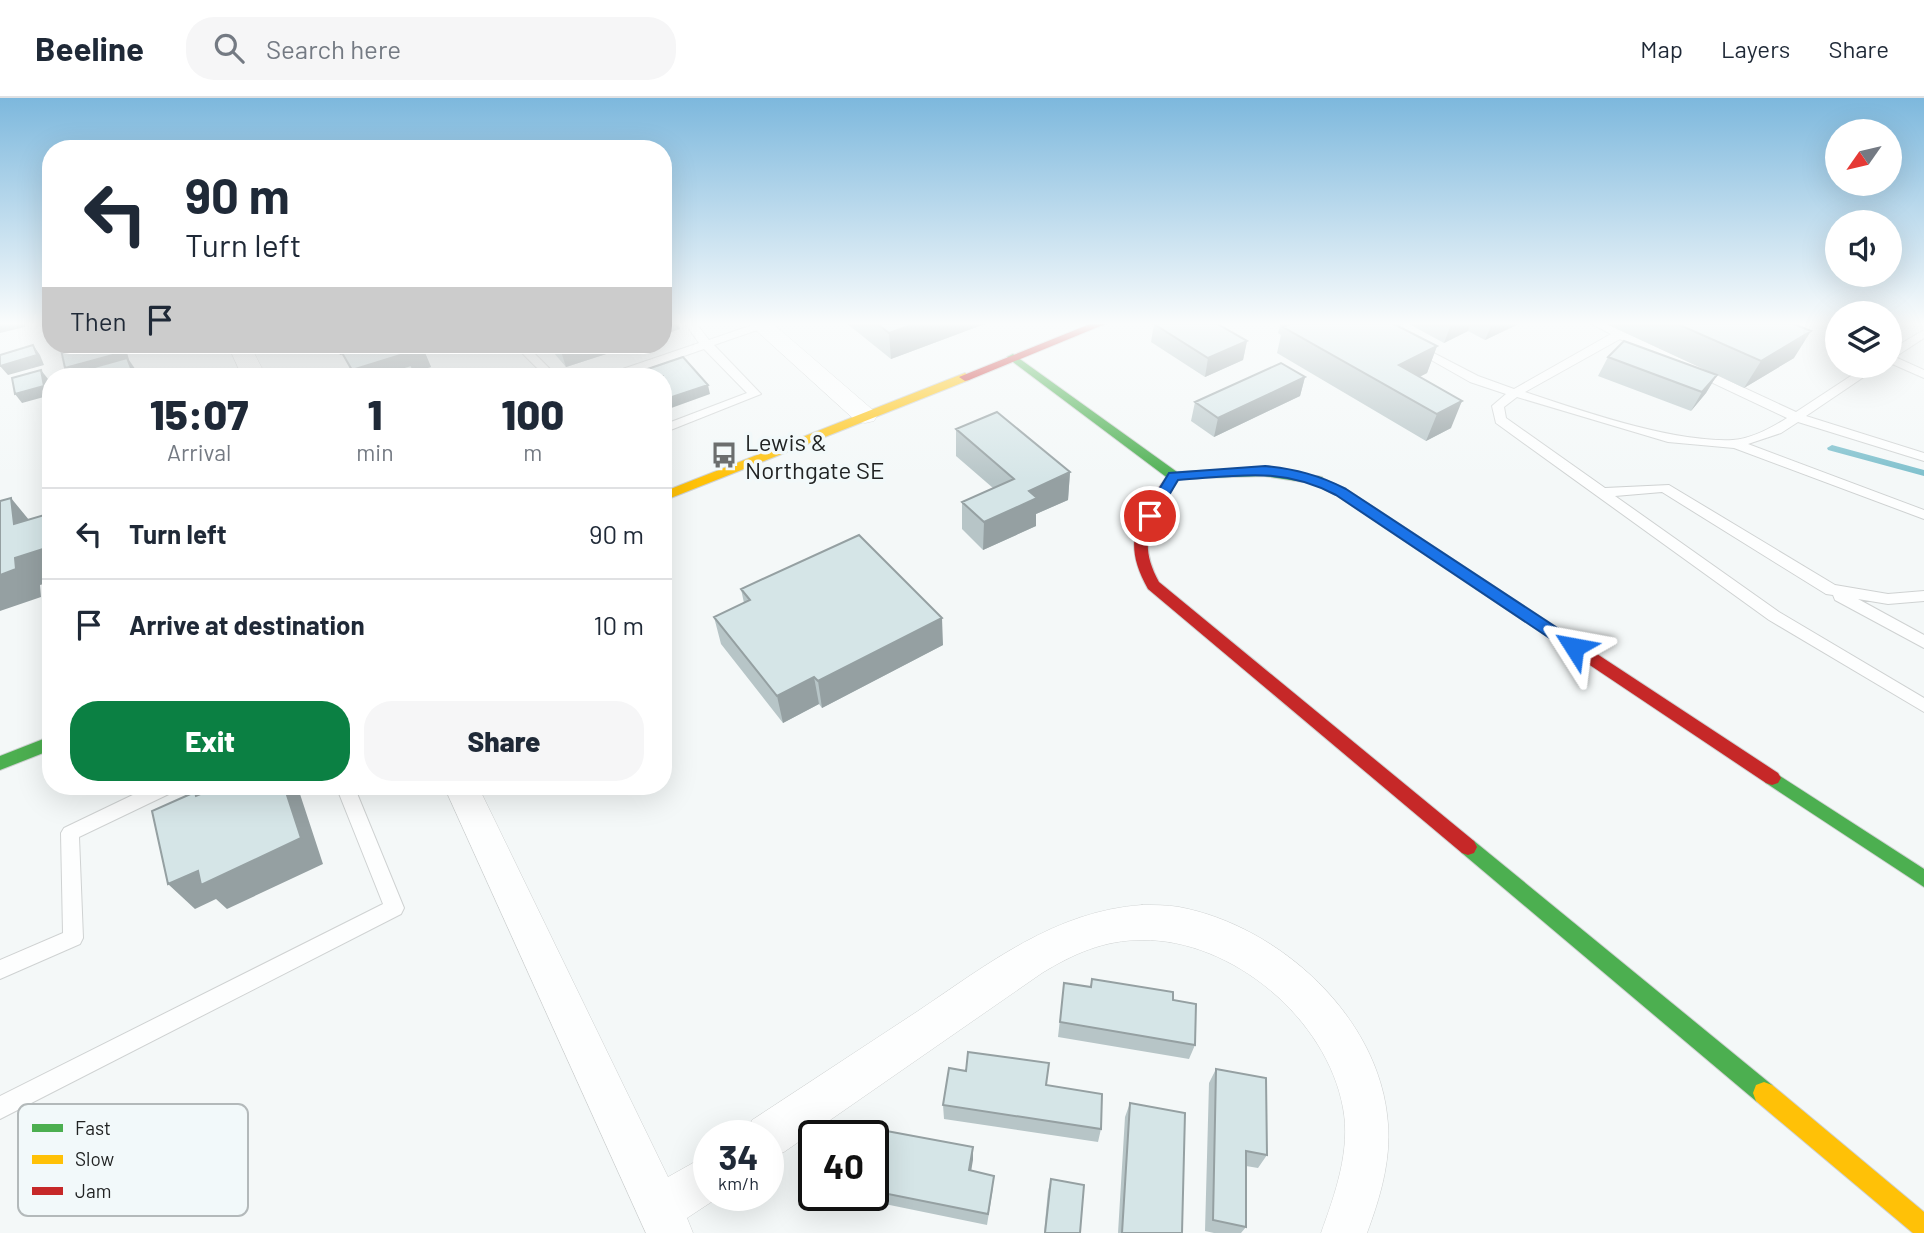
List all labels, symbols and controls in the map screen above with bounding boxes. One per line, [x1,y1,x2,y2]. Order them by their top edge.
search box [186,17,676,80]
text: Beeline [35,28,144,68]
icon: search [210,29,248,67]
text: Search here [266,33,401,64]
text: Map [1640,34,1683,63]
text: Layers [1721,34,1790,63]
text: Share [1828,34,1889,63]
north arrow [1825,119,1902,196]
map controls [1825,119,1902,378]
text: 90 m [185,165,290,224]
icon: left [70,168,161,259]
button: sound [1825,210,1902,287]
text: Turn left [185,225,302,263]
icon: arrive [141,301,179,339]
button: layers [1825,301,1902,378]
text: Then [70,305,127,336]
text: 15:07 [150,388,248,438]
text: 1 [367,388,382,438]
text: 100 [501,388,564,438]
place label: Lewis & Northgate SE [745,427,885,484]
text: Arrival [167,438,231,466]
text: min [356,438,394,466]
text: m [523,438,542,466]
bus stop icon: Lewis & Northgate SE [709,440,739,470]
pin [1120,486,1180,546]
icon: arrive [1131,497,1169,535]
icon: left [70,515,108,553]
text: Turn left [129,518,227,549]
text: 90 m [589,518,644,549]
icon: arrive [70,606,108,644]
text: Arrive at destination [129,609,365,640]
text: 10 m [594,609,644,640]
position arrow [1537,610,1611,684]
button: Exit [70,701,350,781]
button: Share [364,701,644,781]
legend [18,1104,248,1216]
text: Fast [75,1116,111,1139]
speed limit sign: 40 [798,1120,889,1211]
text: 34 [718,1135,759,1177]
text: Slow [75,1147,114,1170]
text: km/h [718,1172,759,1194]
text: Jam [75,1179,111,1202]

